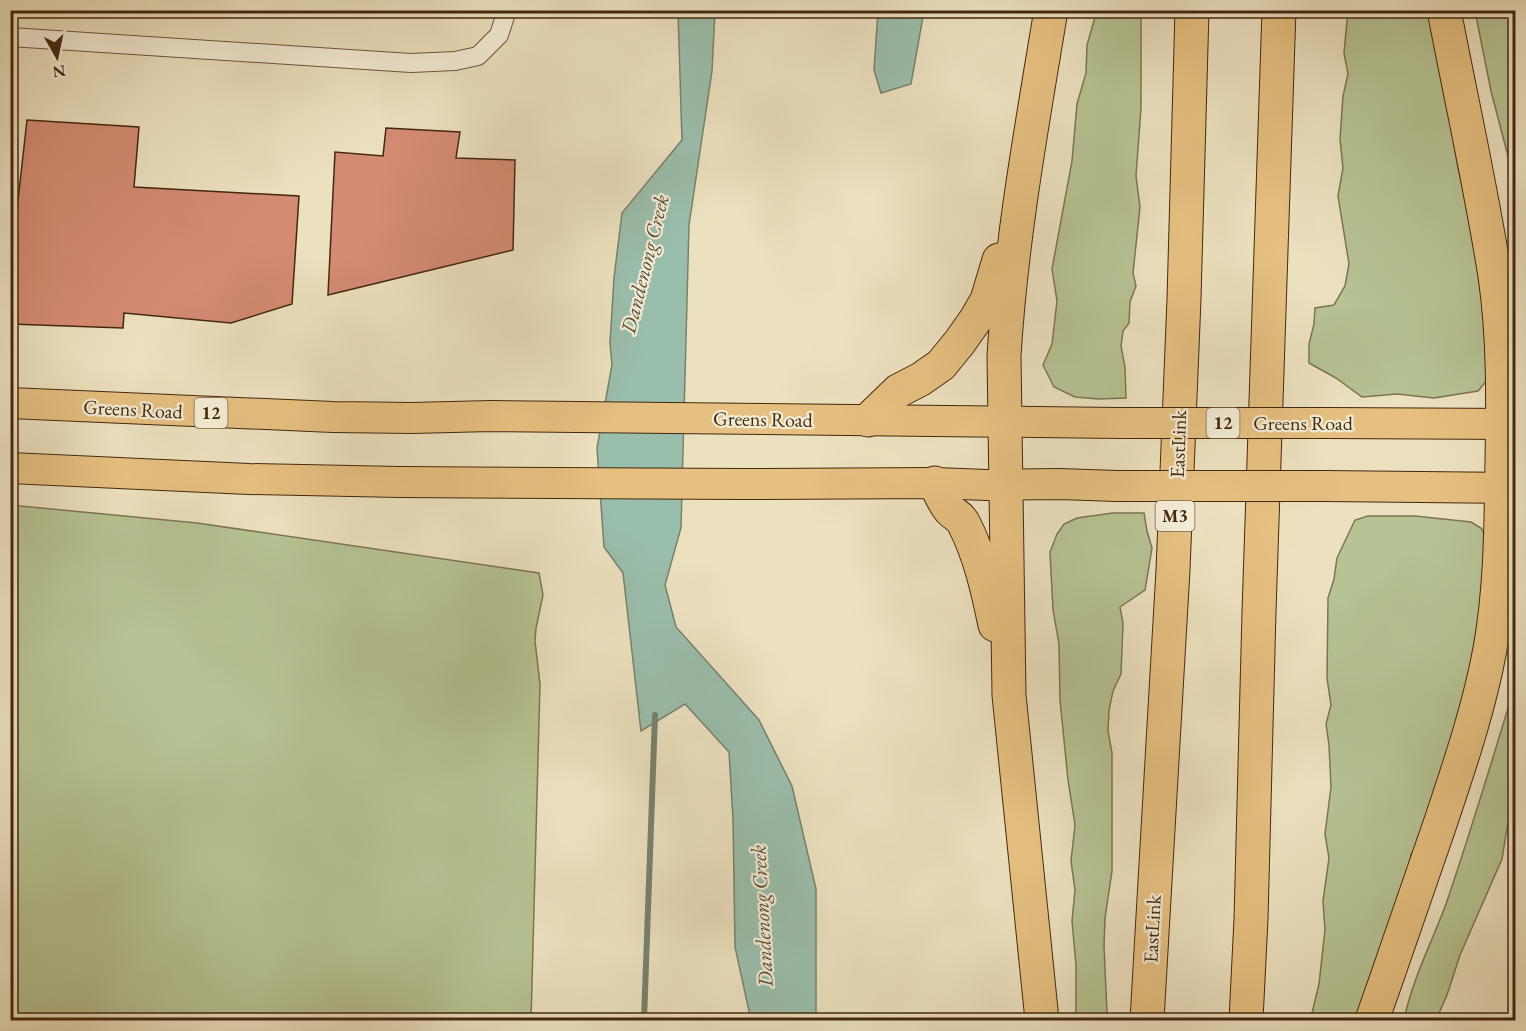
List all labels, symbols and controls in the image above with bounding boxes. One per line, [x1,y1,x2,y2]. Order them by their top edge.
north arrow [27,27,87,87]
text: N [51,60,67,83]
water label: Dandenong Creek [614,191,675,337]
street label: Greens Road [83,393,184,425]
road number: 12 [194,398,228,428]
street label: Greens Road [713,405,814,433]
road number: 12 [1206,408,1240,438]
street label: EastLink [1164,409,1192,478]
street label: Greens Road [1253,410,1354,436]
road number: M3 [1156,501,1194,531]
water label: Dandenong Creek [744,844,779,989]
street label: EastLink [1137,894,1167,964]

